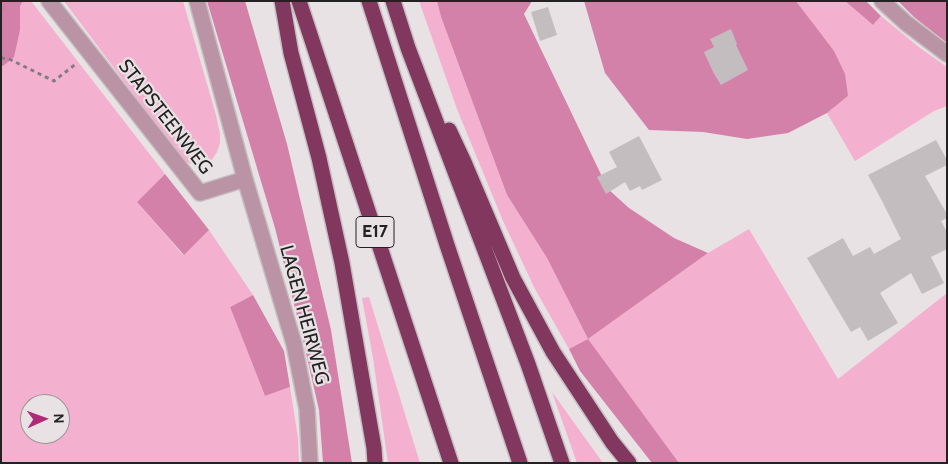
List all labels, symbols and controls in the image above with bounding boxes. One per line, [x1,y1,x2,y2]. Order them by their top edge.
street label: STAPSTEENWEG [113,55,217,179]
road number: E17 [356,216,394,248]
street label: LAGEN HEIRWEG [274,243,334,387]
north arrow [20,394,70,444]
text: N [50,413,68,424]

